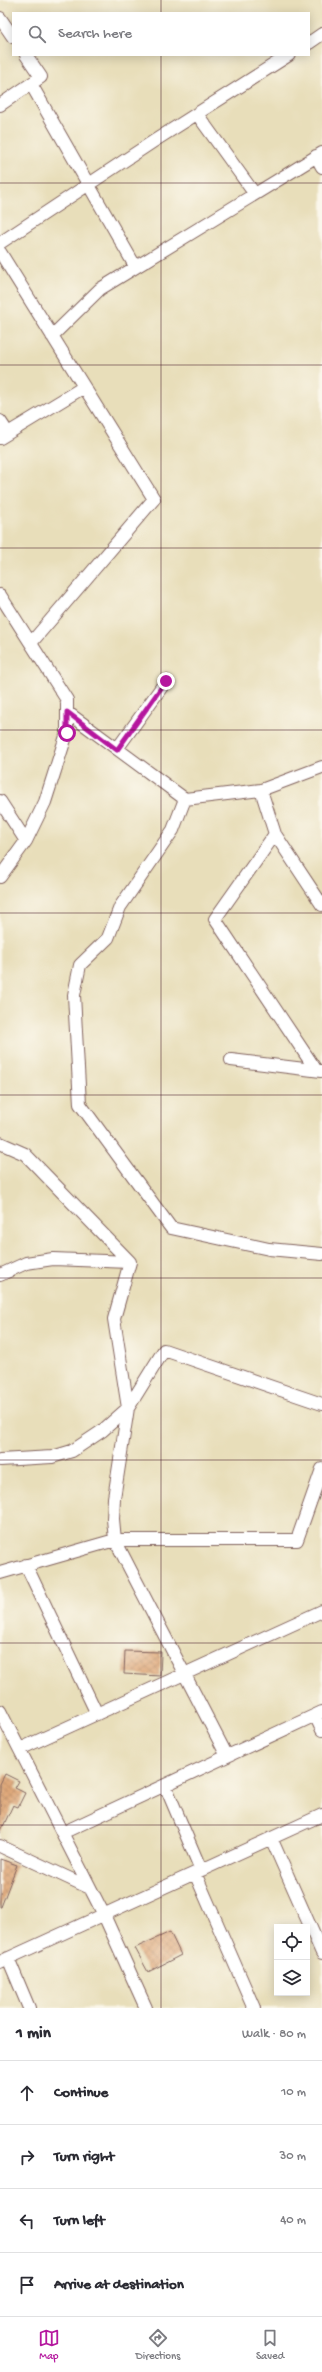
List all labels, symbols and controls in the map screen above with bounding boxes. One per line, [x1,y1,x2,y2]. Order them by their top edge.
search box [12,12,310,56]
icon: search [26,23,48,45]
text: Search here [58,25,132,43]
route end [157,672,175,690]
route start [58,724,76,742]
map controls [274,1924,310,1996]
button: locate [274,1924,310,1960]
button: layers [274,1960,310,1996]
text: 1 min [16,2024,51,2044]
text: Walk · 80 m [242,2027,306,2042]
icon: ahead [16,2082,38,2104]
text: Continue [54,2084,108,2102]
text: 10 m [281,2085,306,2100]
icon: right [16,2146,38,2168]
text: Turn right [54,2148,114,2166]
text: 30 m [280,2149,306,2164]
icon: left [16,2210,38,2232]
text: Turn left [54,2212,105,2230]
text: 40 m [280,2213,306,2228]
icon: arrive [16,2274,38,2296]
text: Arrive at destination [54,2276,184,2294]
tab: Map [38,2327,60,2363]
tab: Directions [136,2327,180,2363]
tab: Saved [256,2327,284,2363]

